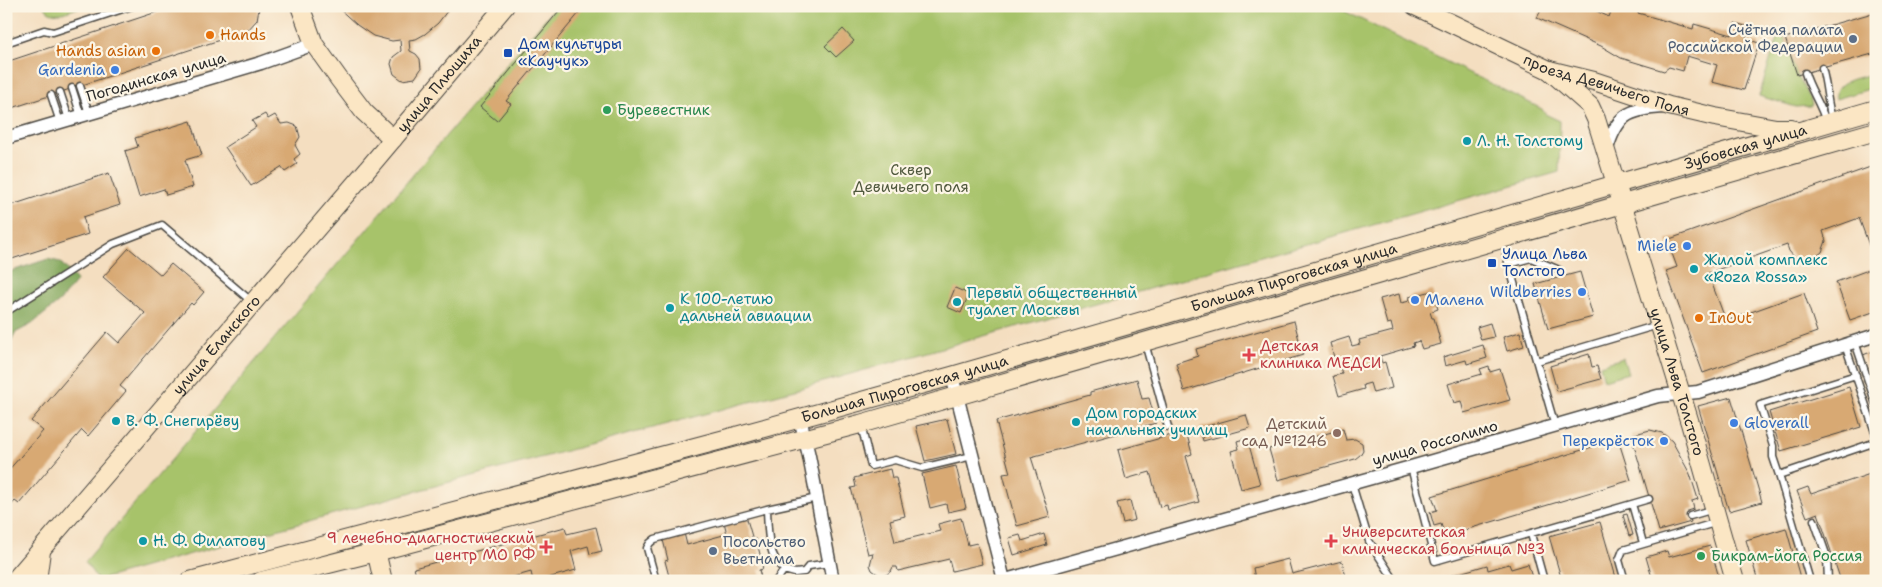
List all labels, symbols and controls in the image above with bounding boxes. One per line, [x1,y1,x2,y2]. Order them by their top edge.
place label: Счётная палата Российской Федерации [1668,20,1844,57]
place label: Hands [220,25,266,45]
marker: Hands [204,29,216,41]
street label: улица Плющиха [392,31,486,137]
marker: Счётная палата Российской Федерации [1847,33,1859,45]
place label: Дом культуры «Каучук» [518,34,622,71]
place label: Hands asian [56,41,146,61]
marker: Hands asian [150,45,162,57]
street label: Погодинская улица [84,47,229,107]
marker: Дом культуры «Каучук» [502,47,514,59]
street label: проезд Девичьего Поля [1520,49,1692,121]
place label: Gardenia [38,60,106,80]
marker: Gardenia [109,64,121,76]
place label: Буревестник [617,100,710,120]
marker: Буревестник [601,104,613,116]
street label: Зубовская улица [1682,119,1810,174]
place label: Л. Н. Толстому [1477,131,1583,151]
marker: Л. Н. Толстому [1461,135,1473,147]
park label: Сквер Девичьего поля [853,160,969,197]
place label: Miele [1637,236,1677,256]
street label: Большая Пироговская улица [1188,238,1400,316]
marker: Miele [1681,240,1693,252]
place label: Улица Льва Толстого [1502,244,1588,281]
place label: Жилой комплекс «Roza Rossa» [1704,250,1828,287]
marker: Улица Льва Толстого [1486,257,1498,269]
marker: Жилой комплекс «Roza Rossa» [1688,263,1700,275]
place label: Wildberries [1490,282,1572,302]
place label: Первый общественный туалет Москвы [967,283,1137,320]
marker: Wildberries [1576,286,1588,298]
place label: К 100-летию дальней авиации [680,289,812,326]
place label: Малена [1425,290,1485,310]
street label: улица Еланского [168,291,265,399]
marker: Малена [1409,294,1421,306]
marker: Первый общественный туалет Москвы [951,296,963,308]
marker: К 100-летию дальней авиации [664,302,676,314]
street label: улица Льва Толстого [1645,305,1709,458]
place label: InOut [1709,308,1752,328]
marker: InOut [1693,312,1705,324]
place label: Детская клиника МЕДСИ [1260,336,1381,373]
marker: Детская клиника МЕДСИ [1242,348,1256,362]
street label: Большая Пироговская улица [799,350,1011,427]
place label: Дом городских начальных училищ [1086,403,1228,440]
place label: В. Ф. Снегирёву [126,411,239,431]
place label: Gloverall [1744,413,1809,433]
place label: Детский сад №1246 [1242,414,1327,451]
marker: В. Ф. Снегирёву [110,415,122,427]
street label: улица Россолимо [1370,415,1500,471]
marker: Дом городских начальных училищ [1070,416,1082,428]
marker: Gloverall [1728,417,1740,429]
marker: Детский сад №1246 [1331,427,1343,439]
place label: Перекрёсток [1563,431,1654,451]
marker: Перекрёсток [1658,435,1670,447]
place label: Университетская клиническая больница №3 [1342,522,1545,559]
place label: 9 лечебно-диагностический центр МО РФ [327,528,535,565]
place label: Н. Ф. Филатову [153,531,266,551]
place label: Посольство Вьетнама [723,532,806,569]
marker: Университетская клиническая больница №3 [1324,534,1338,548]
marker: Н. Ф. Филатову [137,535,149,547]
marker: 9 лечебно-диагностический центр МО РФ [539,540,553,554]
marker: Посольство Вьетнама [707,545,719,557]
place label: Бикрам-йога Россия [1711,546,1862,566]
marker: Бикрам-йога Россия [1695,550,1707,562]

